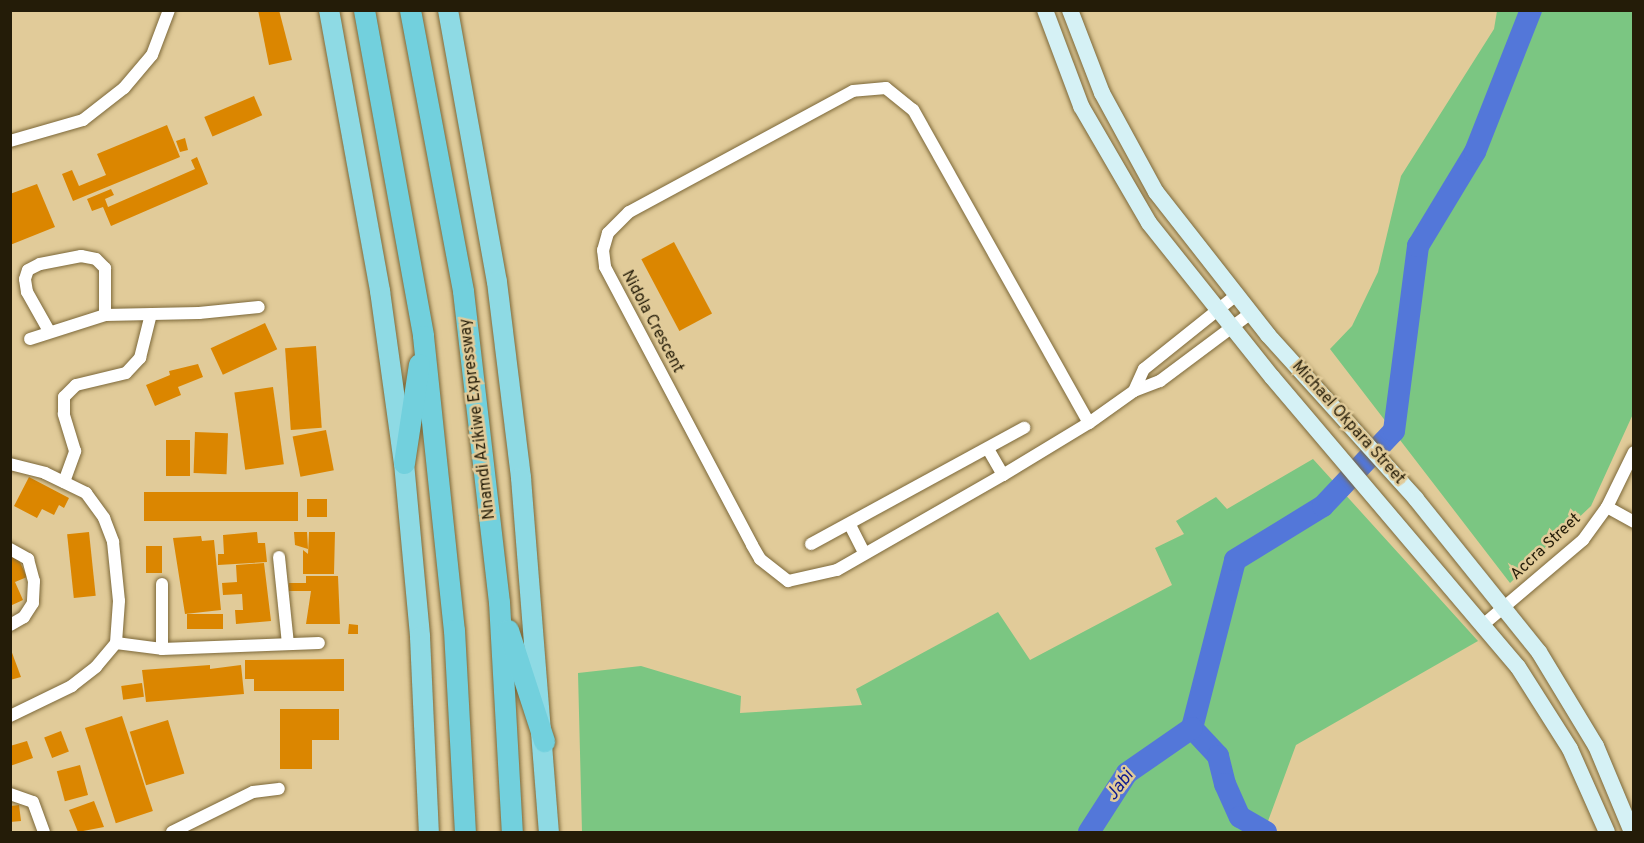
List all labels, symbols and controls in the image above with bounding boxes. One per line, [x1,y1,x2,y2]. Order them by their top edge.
street label: Nidola Crescent [617,267,687,377]
street label: Nnamdi Azikiwe Expressway [456,317,500,521]
street label: Michael Okpara Street [1287,357,1409,489]
street label: Accra Street [1507,510,1585,584]
water label: Jabi [1103,766,1139,806]

